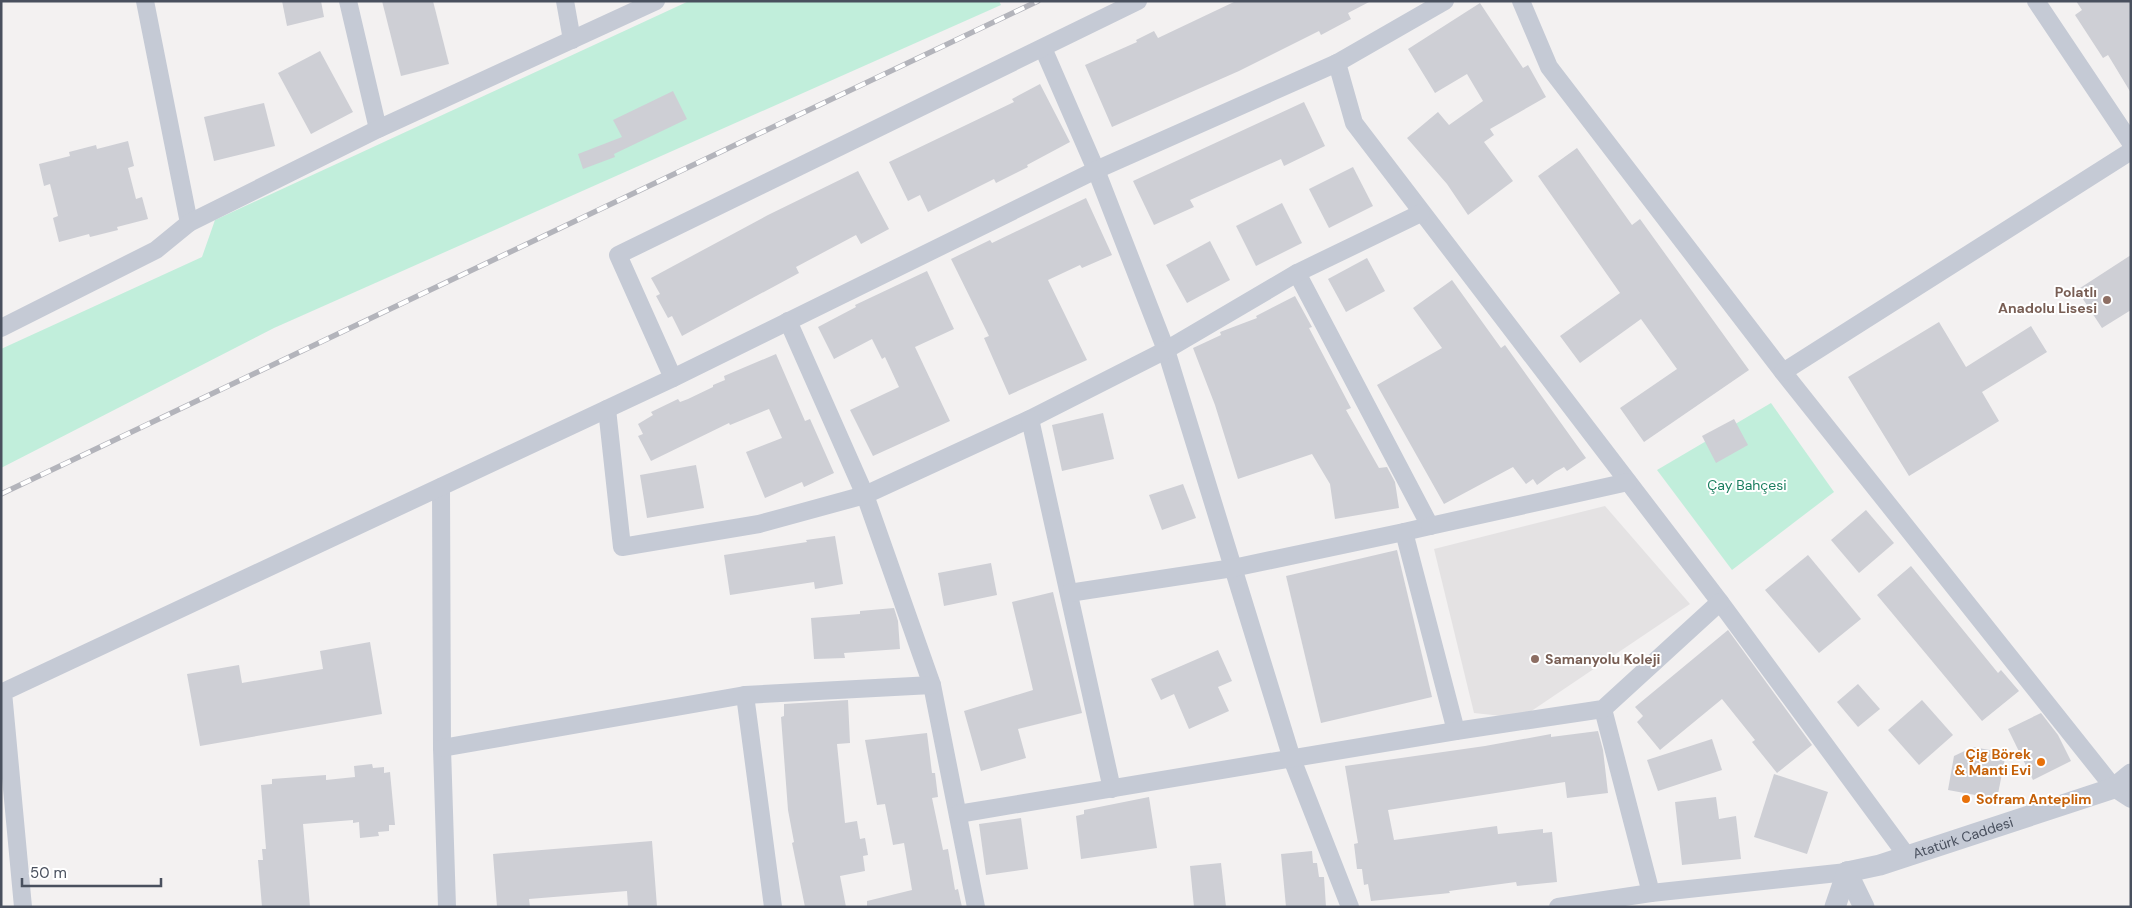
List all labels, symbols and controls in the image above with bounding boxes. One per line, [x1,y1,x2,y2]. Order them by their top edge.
place label: Polatlı Anadolu Lisesi [1998,283,2097,317]
marker: Polatlı Anadolu Lisesi [2101,294,2113,306]
park label: Çay Bahçesi [1707,476,1787,494]
place label: Samanyolu Koleji [1545,650,1661,668]
marker: Samanyolu Koleji [1529,653,1541,665]
place label: Çig Börek & Manti Evi [1954,745,2031,779]
marker: Çig Börek & Manti Evi [2035,756,2047,768]
place label: Sofram Anteplim [1976,790,2091,808]
marker: Sofram Anteplim [1960,793,1972,805]
street label: Atatürk Caddesi [1910,813,2015,863]
scale bar [22,856,161,888]
text: 50 m [30,863,67,883]

